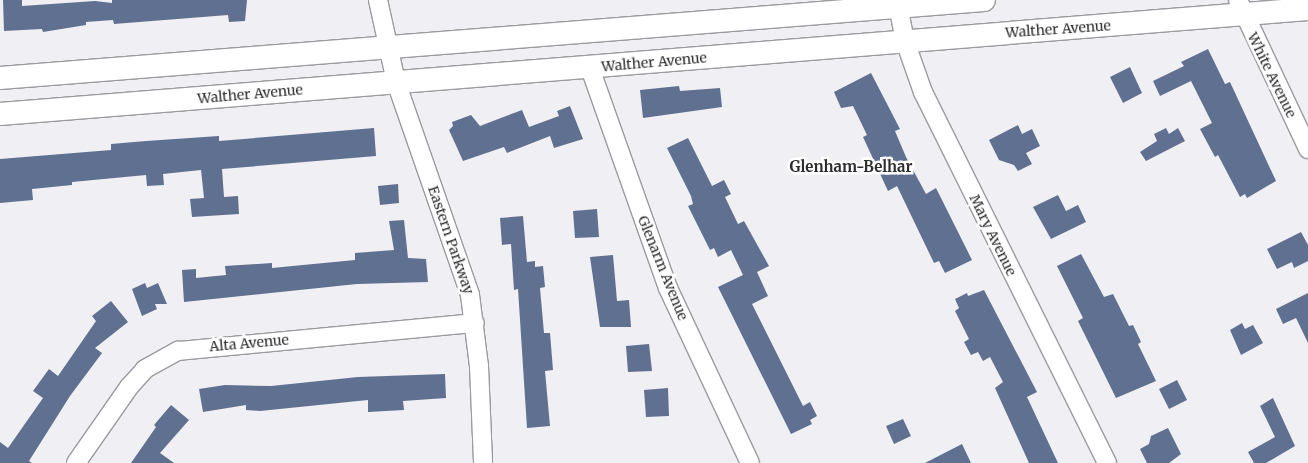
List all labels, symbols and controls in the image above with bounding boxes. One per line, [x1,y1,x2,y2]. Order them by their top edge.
street label: Walther Avenue [1005,17,1111,41]
street label: White Avenue [1244,30,1300,120]
street label: Walther Avenue [601,49,707,75]
street label: Walther Avenue [197,81,303,107]
district label: Glenham-Belhar [790,158,912,176]
street label: Eastern Parkway [425,184,477,296]
street label: Mary Avenue [966,192,1020,278]
street label: Glenarm Avenue [634,213,692,323]
street label: Alta Avenue [209,331,289,355]

